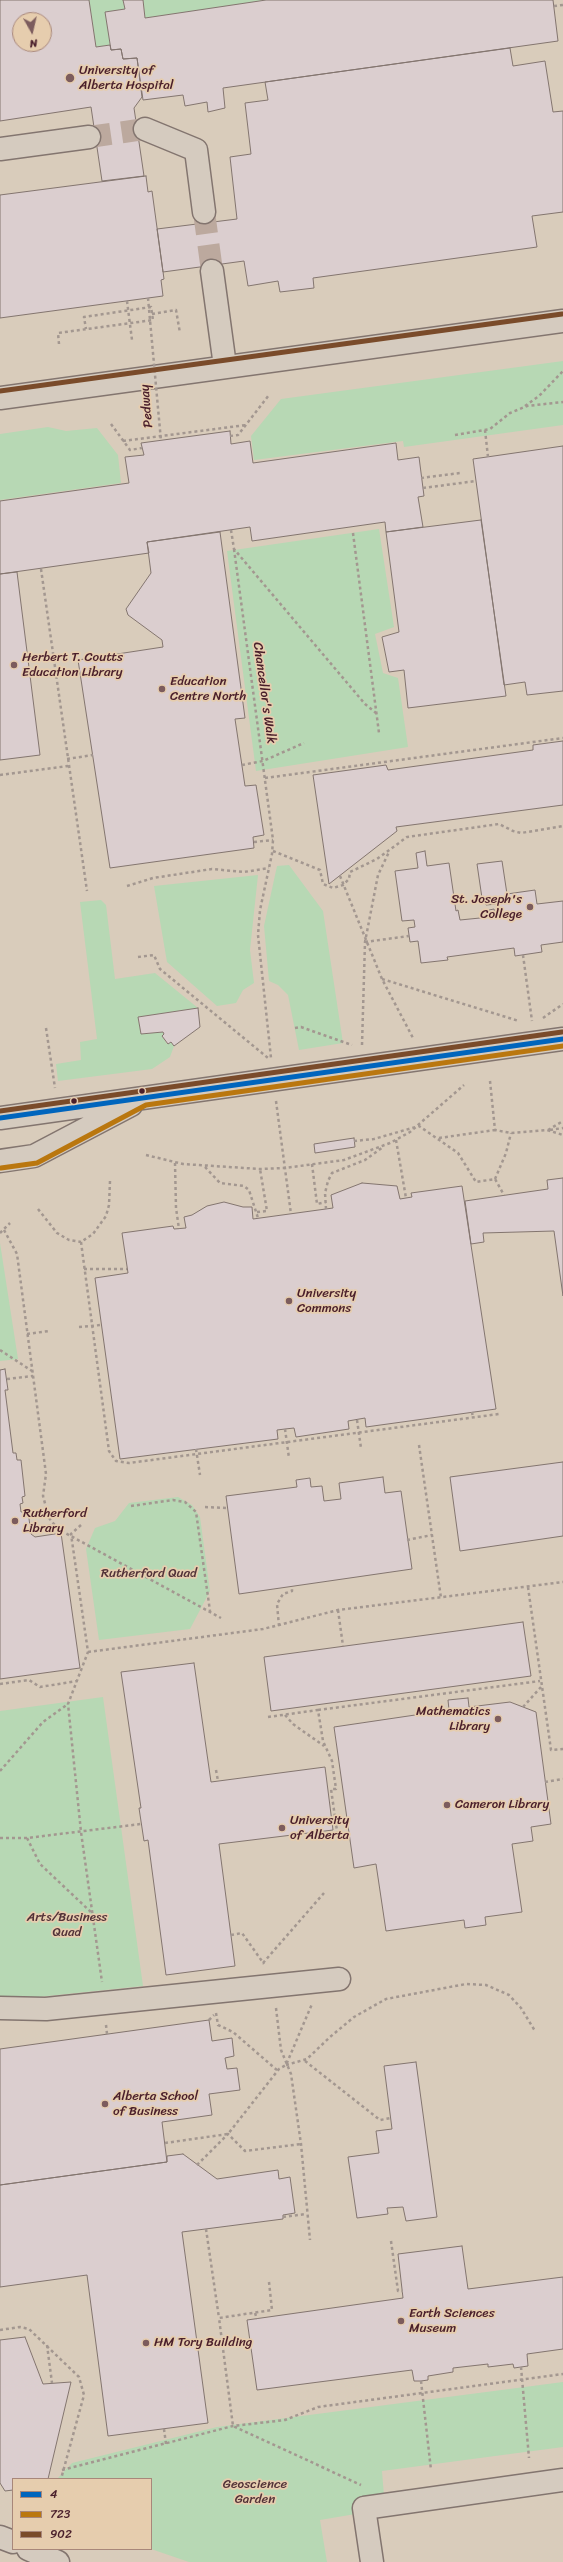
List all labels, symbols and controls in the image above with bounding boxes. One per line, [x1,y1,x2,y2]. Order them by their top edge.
north arrow [12,12,52,52]
text: N [29,33,39,53]
place label: University of Alberta Hospital [79,63,173,94]
marker: University of Alberta Hospital [64,72,76,84]
street label: Pedway [137,384,157,428]
street label: Chancellor's Walk [249,641,279,745]
place label: Herbert T. Coutts Education Library [22,650,123,681]
marker: Herbert T. Coutts Education Library [9,660,19,670]
place label: Education Centre North [170,674,246,705]
marker: Education Centre North [157,684,167,694]
place label: St. Joseph's College [451,892,522,923]
marker: St. Joseph's College [525,902,535,912]
unlabelled marker [137,1086,147,1096]
unlabelled marker [69,1096,79,1106]
place label: University Commons [297,1286,356,1317]
marker: University Commons [284,1296,294,1306]
place label: Rutherford Library [23,1506,87,1537]
marker: Rutherford Library [10,1516,20,1526]
park label: Rutherford Quad [101,1566,197,1582]
place label: Mathematics Library [416,1704,490,1735]
marker: Mathematics Library [493,1714,503,1724]
place label: Cameron Library [455,1797,549,1813]
marker: Cameron Library [442,1800,452,1810]
place label: University of Alberta [290,1813,349,1844]
marker: University of Alberta [277,1823,287,1833]
park label: Arts/Business Quad [27,1910,107,1941]
place label: Alberta School of Business [113,2089,198,2120]
marker: Alberta School of Business [100,2099,110,2109]
place label: Earth Sciences Museum [409,2306,495,2337]
marker: Earth Sciences Museum [396,2316,406,2326]
place label: HM Tory Building [154,2335,252,2351]
marker: HM Tory Building [141,2338,151,2348]
park label: Geoscience Garden [223,2477,287,2508]
legend [12,2478,152,2550]
text: 4 [50,2483,58,2505]
text: 723 [50,2503,70,2525]
text: 902 [50,2523,72,2545]

